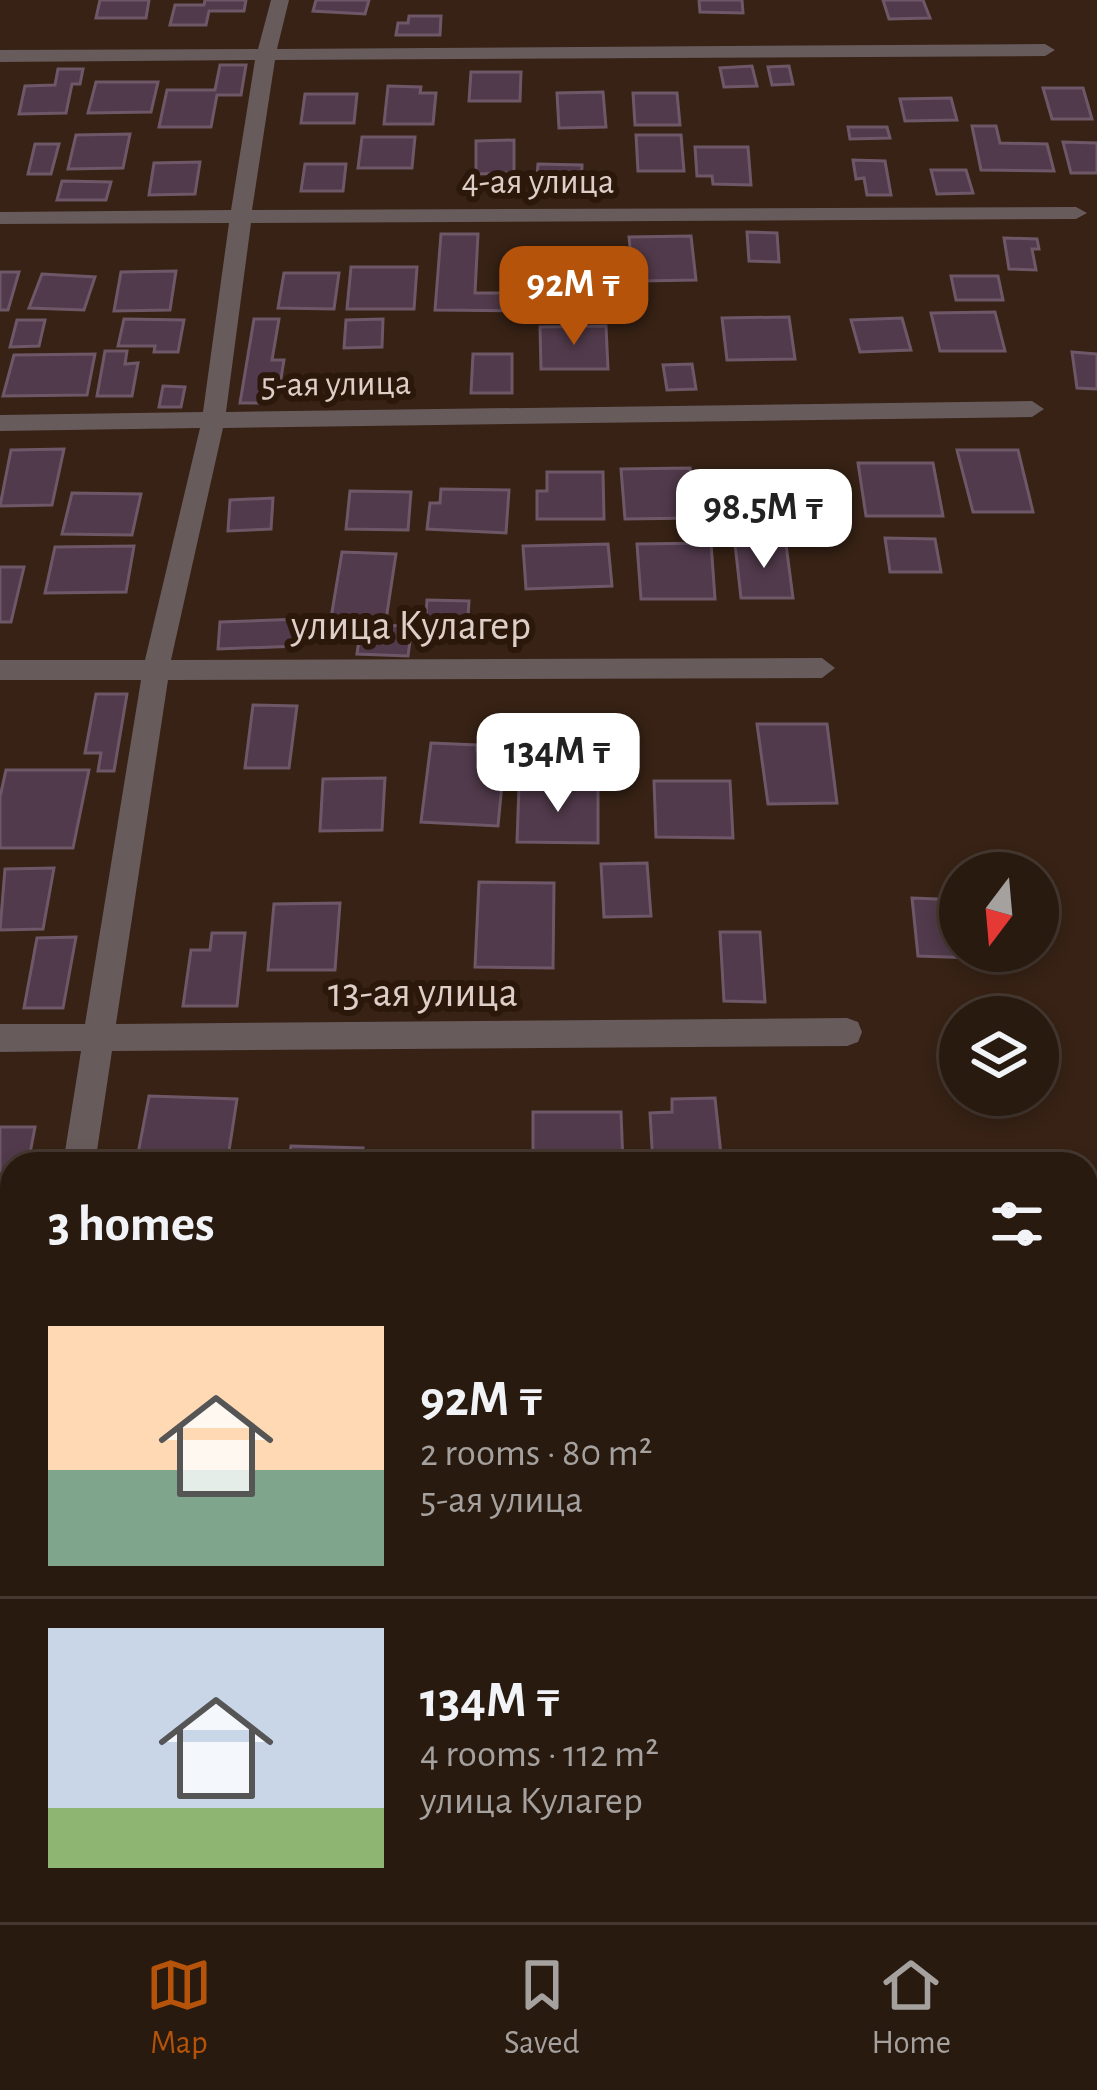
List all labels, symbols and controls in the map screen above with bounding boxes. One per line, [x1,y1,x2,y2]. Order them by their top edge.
street label: 4-ая улица [462,164,614,200]
pin: 92M ₸ [490,246,658,348]
text: 92M ₸ [526,265,622,304]
street label: 5-ая улица [260,365,412,403]
pin: 98.5M ₸ [653,469,875,571]
text: 98.5M ₸ [703,488,825,527]
street label: улица Кулагер [290,605,531,647]
pin: 134M ₸ [460,713,656,815]
text: 134M ₸ [504,732,612,771]
north arrow [939,852,1059,972]
map controls [939,852,1059,1116]
street label: 13-ая улица [328,972,518,1014]
button: layers [939,996,1059,1116]
icon: filters [984,1191,1050,1257]
text: 3 homes [48,1199,215,1250]
icon: home [144,1374,288,1518]
text: 92M ₸ [420,1374,545,1425]
text: 2 rooms · 80 m² [420,1434,652,1473]
text: 5-ая улица [420,1481,583,1520]
text: 134M ₸ [420,1675,562,1726]
icon: home [144,1676,288,1820]
text: 4 rooms · 112 m² [420,1735,659,1774]
text: улица Кулагер [420,1782,643,1821]
tab: Map [146,1952,212,2064]
tab: Saved [504,1952,580,2064]
tab: Home [872,1952,951,2064]

